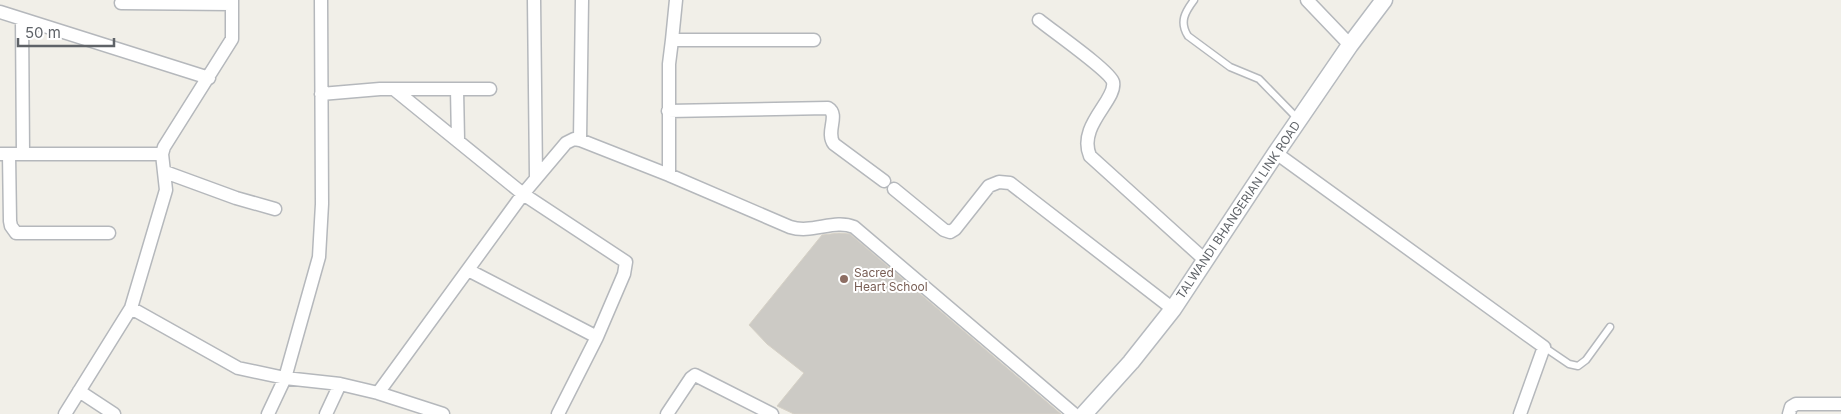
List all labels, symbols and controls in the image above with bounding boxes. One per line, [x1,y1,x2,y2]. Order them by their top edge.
scale bar [18,15,114,47]
text: 50 m [25,23,61,42]
street label: TALWANDI BHANGERIAN LINK ROAD [1173,118,1303,302]
place label: Sacred Heart School [854,265,928,294]
marker: Sacred Heart School [838,273,850,285]

